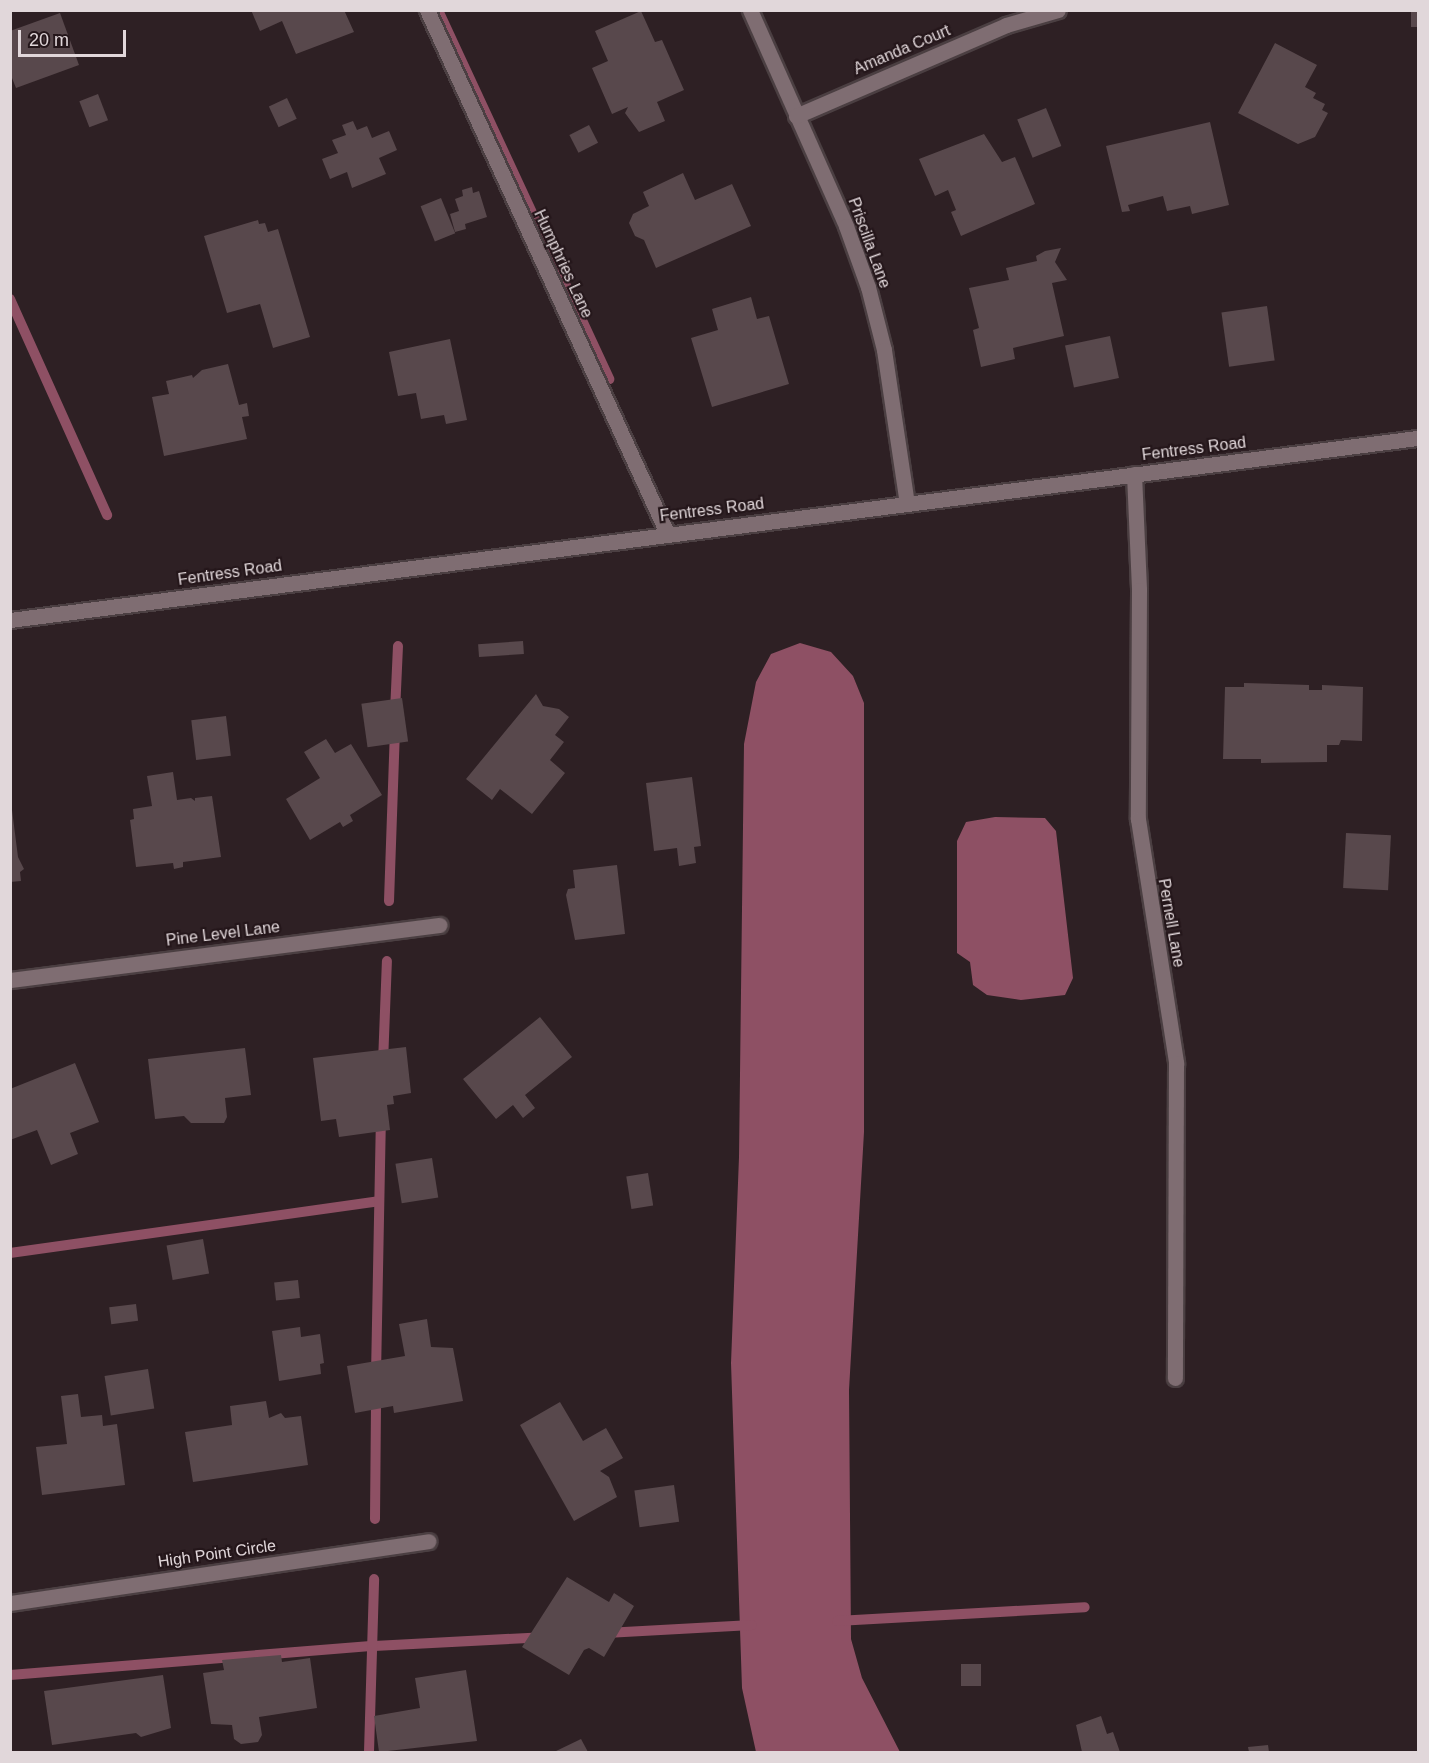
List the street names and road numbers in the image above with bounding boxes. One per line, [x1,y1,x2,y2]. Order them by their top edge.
street label: Amanda Court [851,21,953,79]
street label: Priscilla Lane [844,195,894,291]
street label: Humphries Lane [529,207,597,321]
street label: Fentress Road [1141,433,1247,465]
street label: Fentress Road [659,494,765,526]
street label: Fentress Road [177,556,283,590]
street label: Pernell Lane [1154,877,1188,969]
street label: Pine Level Lane [165,917,281,951]
street label: High Point Circle [157,1536,277,1572]

